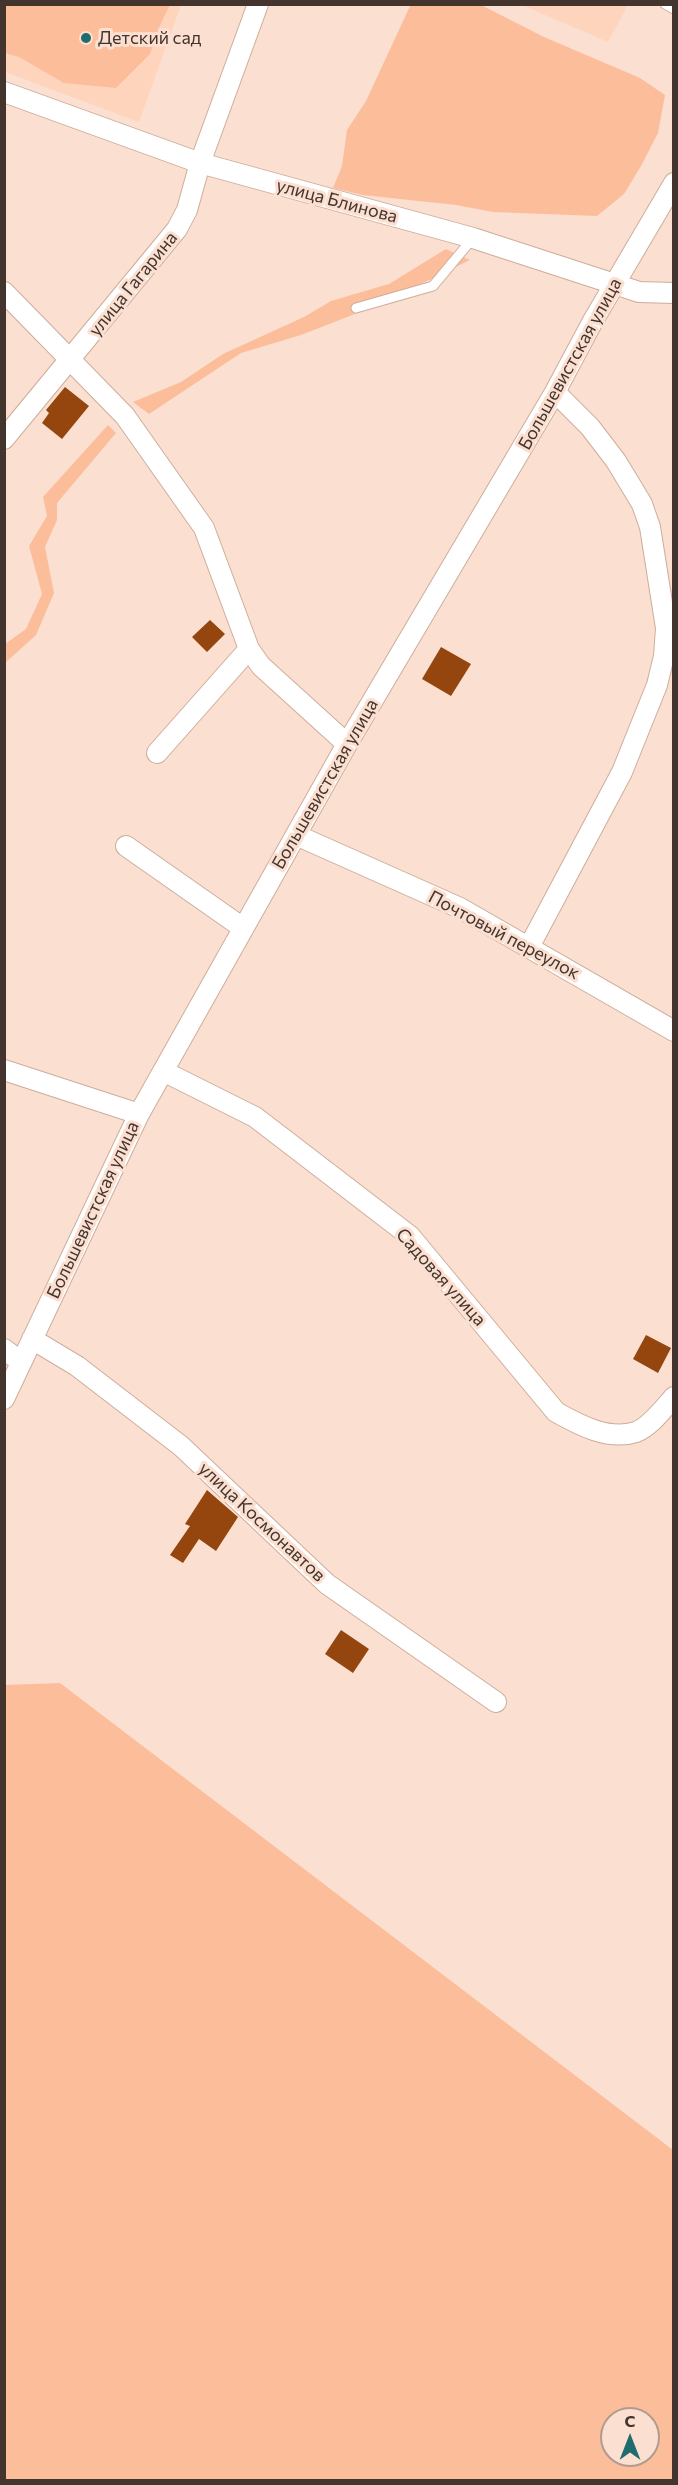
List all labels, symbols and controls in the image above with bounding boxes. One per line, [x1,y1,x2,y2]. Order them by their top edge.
place label: Детский сад [98,27,201,49]
marker: Детский сад [79,31,93,45]
street label: улица Блинова [274,174,400,228]
street label: улица Гагарина [84,227,182,341]
street label: Большевистская улица [514,274,626,454]
street label: Большевистская улица [267,695,383,873]
street label: Почтовый переулок [425,886,583,984]
street label: Большевистская улица [42,1118,144,1302]
street label: Садовая улица [391,1224,491,1330]
street label: улица Космонавтов [194,1458,330,1586]
north arrow [600,2407,660,2467]
text: С [625,2411,635,2430]

